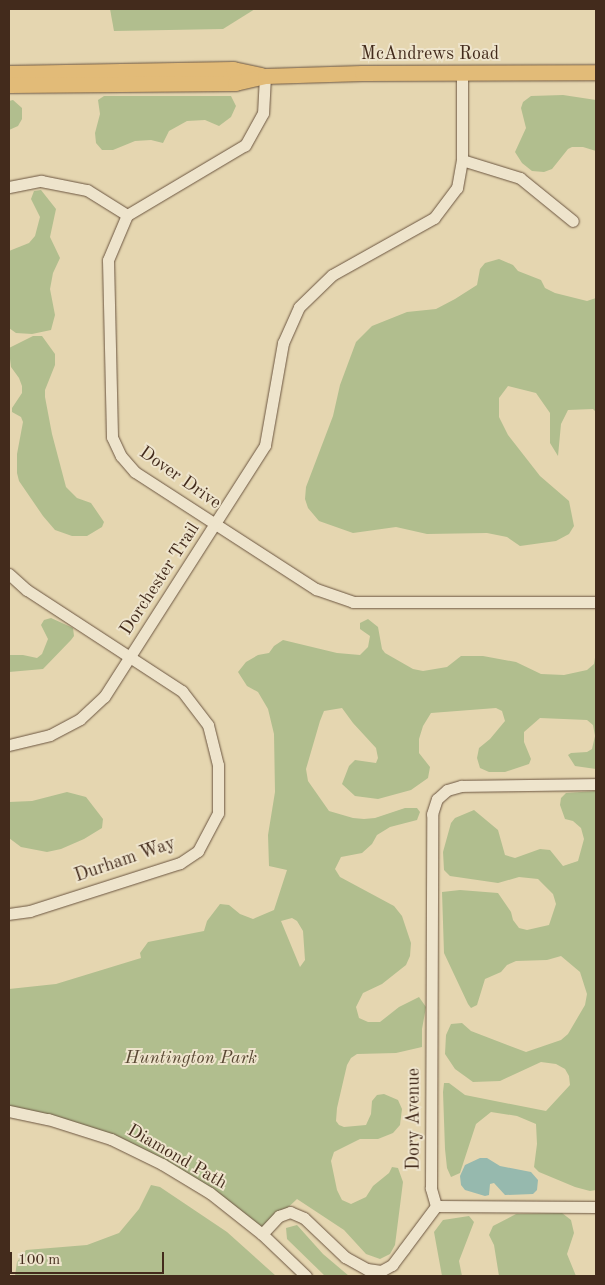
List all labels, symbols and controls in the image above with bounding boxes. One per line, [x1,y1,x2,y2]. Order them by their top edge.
street label: McAndrews Road [361,43,499,65]
street label: Dover Drive [135,442,225,514]
street label: Dorchester Trail [116,519,204,639]
street label: Durham Way [72,833,178,887]
park label: Huntington Park [125,1047,257,1069]
street label: Dory Avenue [403,1068,425,1170]
street label: Diamond Path [123,1120,231,1194]
scale bar [12,1242,166,1274]
text: 100 m [18,1253,60,1268]

